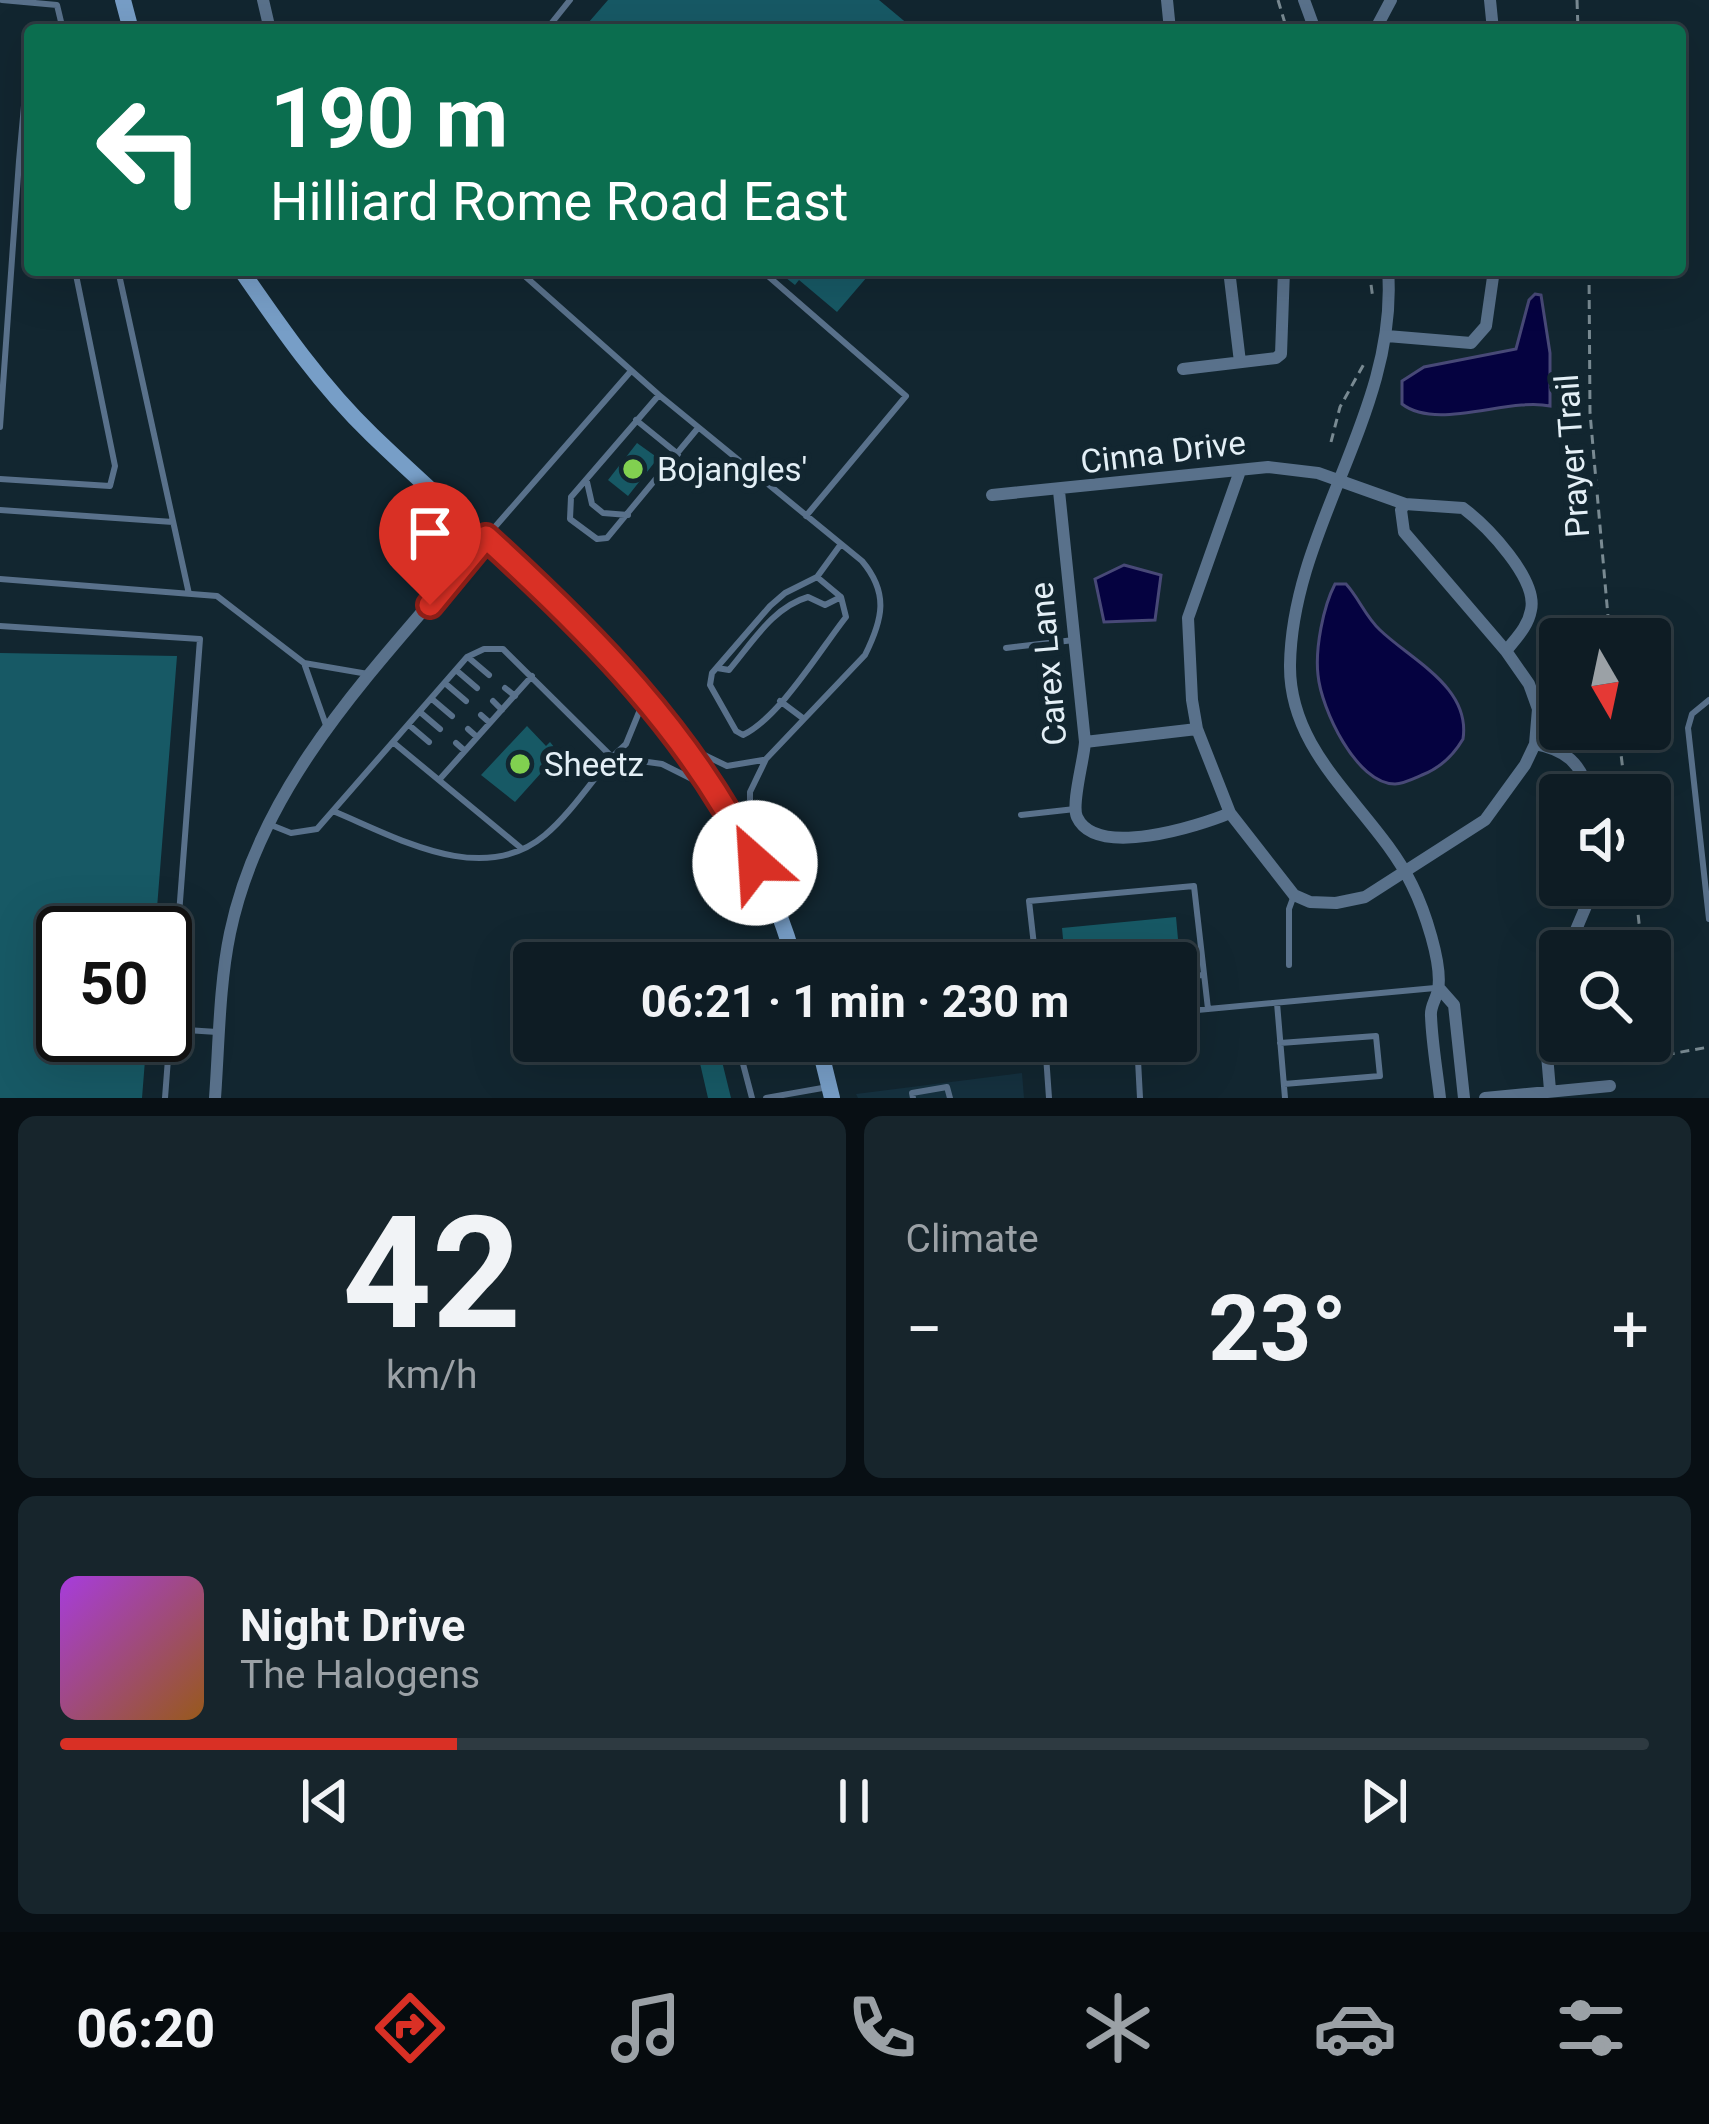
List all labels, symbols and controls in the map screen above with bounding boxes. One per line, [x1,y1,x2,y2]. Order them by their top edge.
text: 190 m [270,69,508,168]
icon: left [72,72,228,228]
text: Hilliard Rome Road East [270,170,848,233]
street label: Prayer Trail [1547,373,1597,539]
street label: Cinna Drive [1078,423,1248,481]
place label: Bojangles' [657,450,807,489]
marker: Bojangles' [620,456,646,482]
pin [379,482,481,605]
icon: arrive [397,500,463,566]
street label: Carex Lane [1021,581,1075,747]
north arrow [1539,618,1671,750]
map controls [1539,618,1671,1062]
place label: Sheetz [544,745,644,784]
marker: Sheetz [507,751,533,777]
button: sound [1539,774,1671,906]
position arrow [692,800,818,926]
speed limit sign: 50 [36,906,192,1062]
button: search [1539,930,1671,1062]
text: 06:21 · 1 min · 230 m [641,975,1069,1028]
text: 42 [342,1182,521,1365]
text: Climate [906,1216,1039,1262]
text: 23° [1208,1277,1347,1382]
text: − [906,1291,943,1368]
text: + [1612,1291,1649,1368]
text: km/h [386,1352,478,1398]
text: Night Drive [240,1599,465,1652]
text: The Halogens [240,1652,480,1698]
icon: previous [292,1768,358,1834]
icon: pause [821,1768,887,1834]
icon: next [1351,1768,1417,1834]
icon: directions [368,1986,452,2070]
icon: music [604,1986,688,2070]
icon: phone [840,1986,924,2070]
icon: climate [1076,1986,1160,2070]
icon: car [1313,1986,1397,2070]
icon: filters [1549,1986,1633,2070]
text: 06:20 [76,1997,215,2060]

